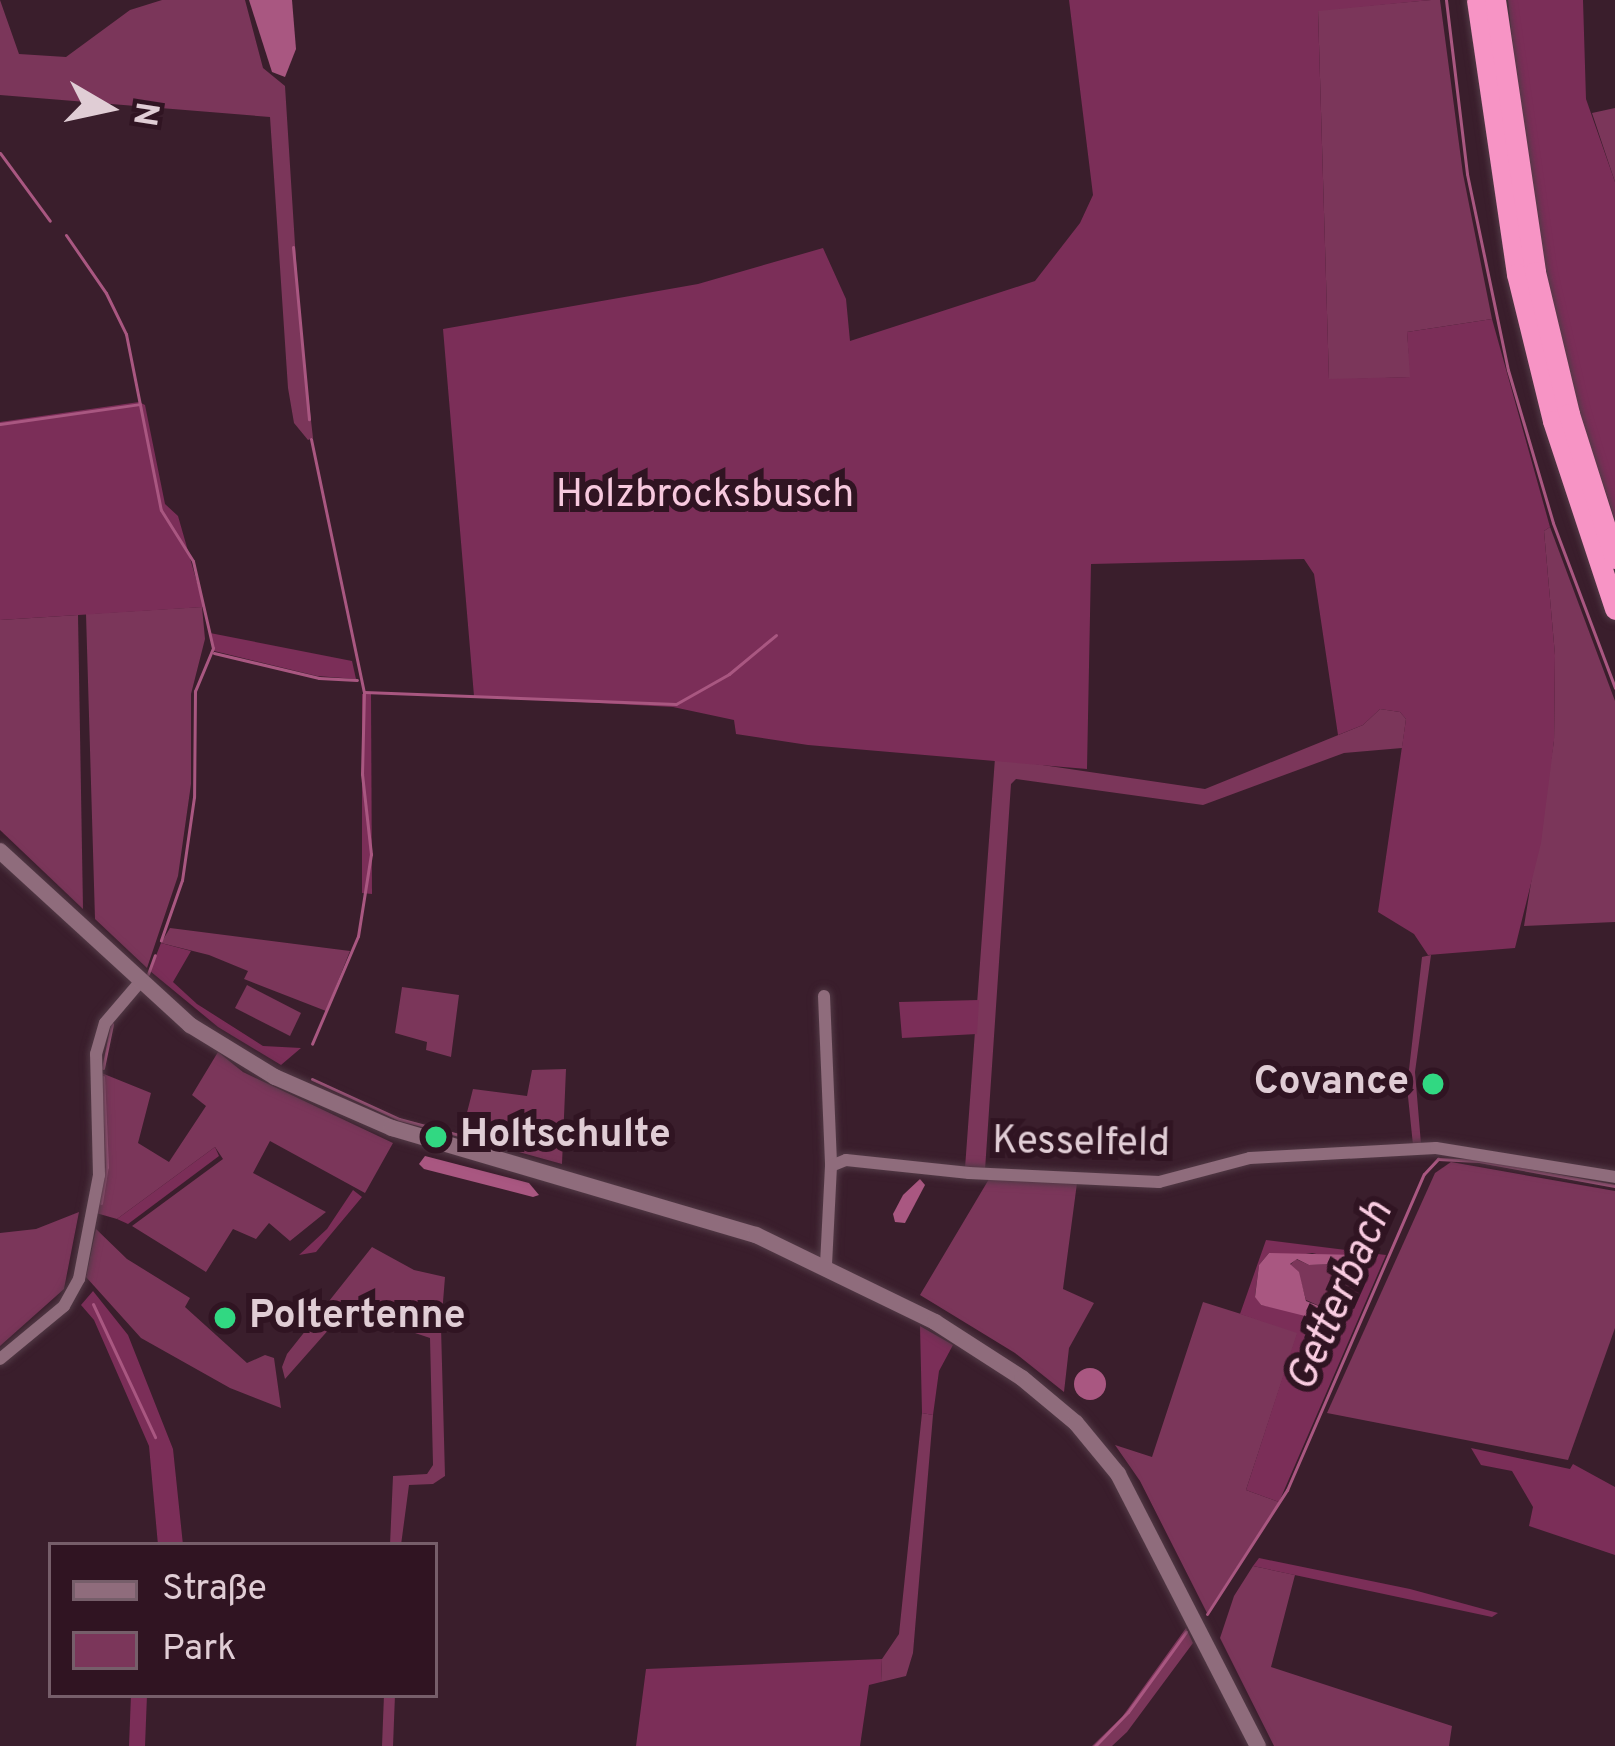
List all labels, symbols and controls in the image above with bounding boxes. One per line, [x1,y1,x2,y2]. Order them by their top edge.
north arrow [48,48,168,168]
text: N [121,99,166,129]
park label: Holzbrocksbusch [556,474,854,520]
place label: Covance [1254,1061,1409,1107]
marker: Covance [1420,1071,1446,1097]
place label: Holtschulte [460,1114,671,1160]
street label: Kesselfeld [992,1120,1170,1170]
marker: Holtschulte [423,1124,449,1150]
water label: Getterbach [1278,1194,1406,1400]
place label: Poltertenne [249,1295,466,1341]
marker: Poltertenne [212,1305,238,1331]
legend [48,1542,438,1698]
text: Straße [162,1567,267,1613]
text: Park [162,1627,236,1673]

